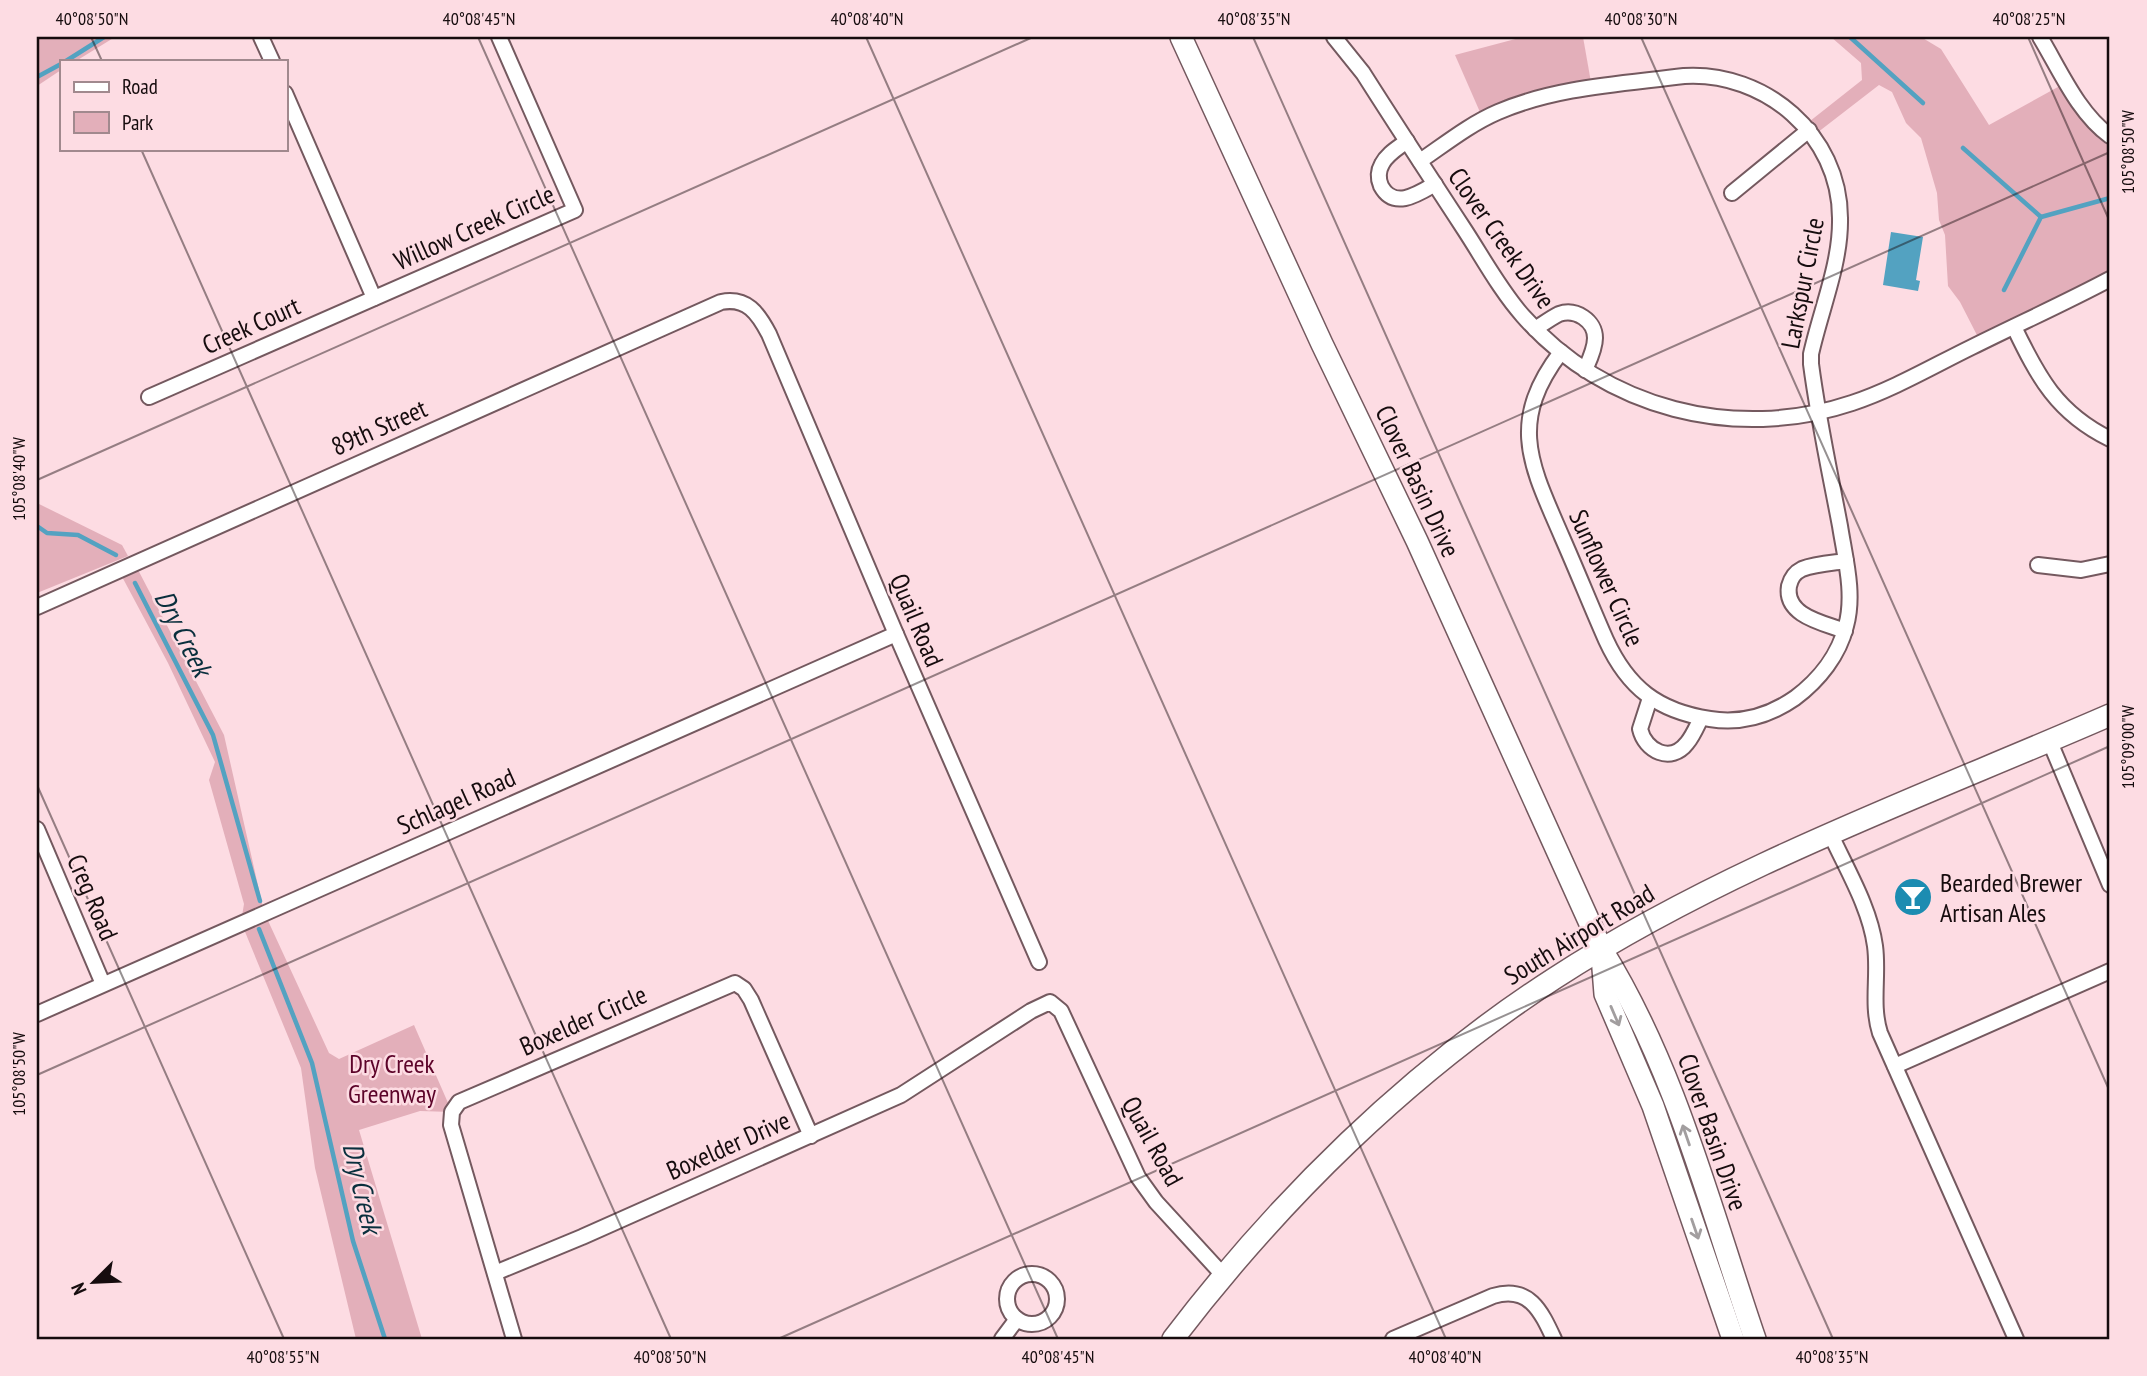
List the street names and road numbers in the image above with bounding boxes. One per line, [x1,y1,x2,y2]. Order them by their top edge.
street label: Clover Creek Drive [1441,161,1563,315]
street label: Willow Creek Circle [389,177,559,277]
street label: Larkspur Circle [1773,215,1831,351]
street label: Creek Court [197,289,305,361]
street label: 89th Street [326,391,432,463]
street label: Clover Basin Drive [1368,400,1468,562]
street label: Sunflower Circle [1562,504,1652,652]
street label: Quail Road [883,569,951,671]
street label: Schlagel Road [392,760,520,842]
street label: Creg Road [60,849,126,945]
street label: South Airport Road [1498,876,1660,992]
street label: Boxelder Circle [514,977,652,1063]
street label: Clover Basin Drive [1671,1049,1755,1215]
street label: Quail Road [1115,1090,1191,1192]
street label: Boxelder Drive [661,1103,795,1187]

